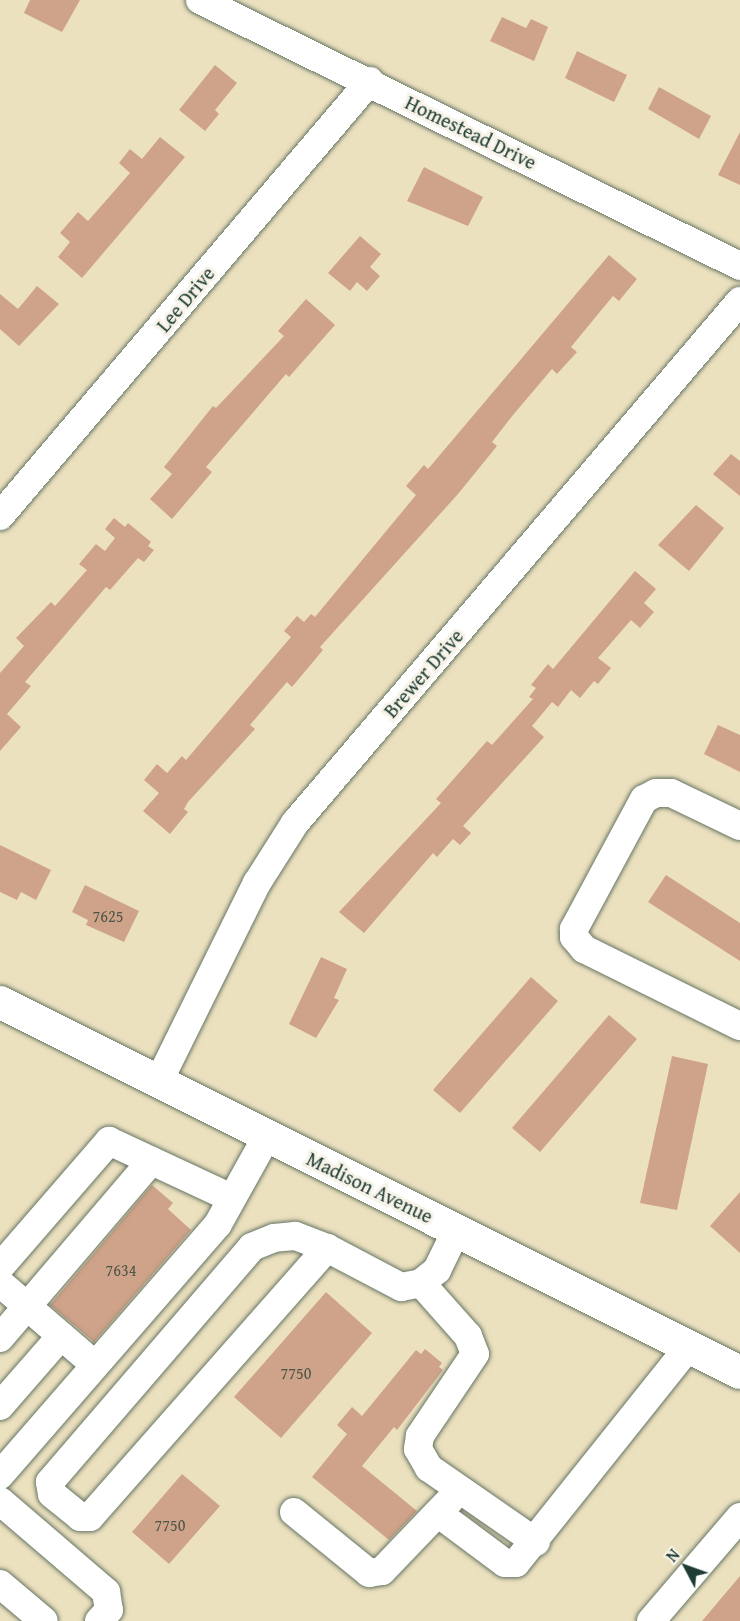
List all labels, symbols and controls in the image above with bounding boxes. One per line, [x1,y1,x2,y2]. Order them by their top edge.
street label: Homestead Drive [401,90,541,174]
street label: Lee Drive [151,261,219,337]
street label: Brewer Drive [378,624,468,722]
house number: 7625 [93,906,123,926]
street label: Madison Avenue [303,1146,437,1228]
house number: 7634 [106,1260,136,1280]
house number: 7750 [281,1363,311,1383]
house number: 7750 [155,1515,185,1535]
north arrow [656,1537,716,1597]
text: N [660,1543,685,1567]

